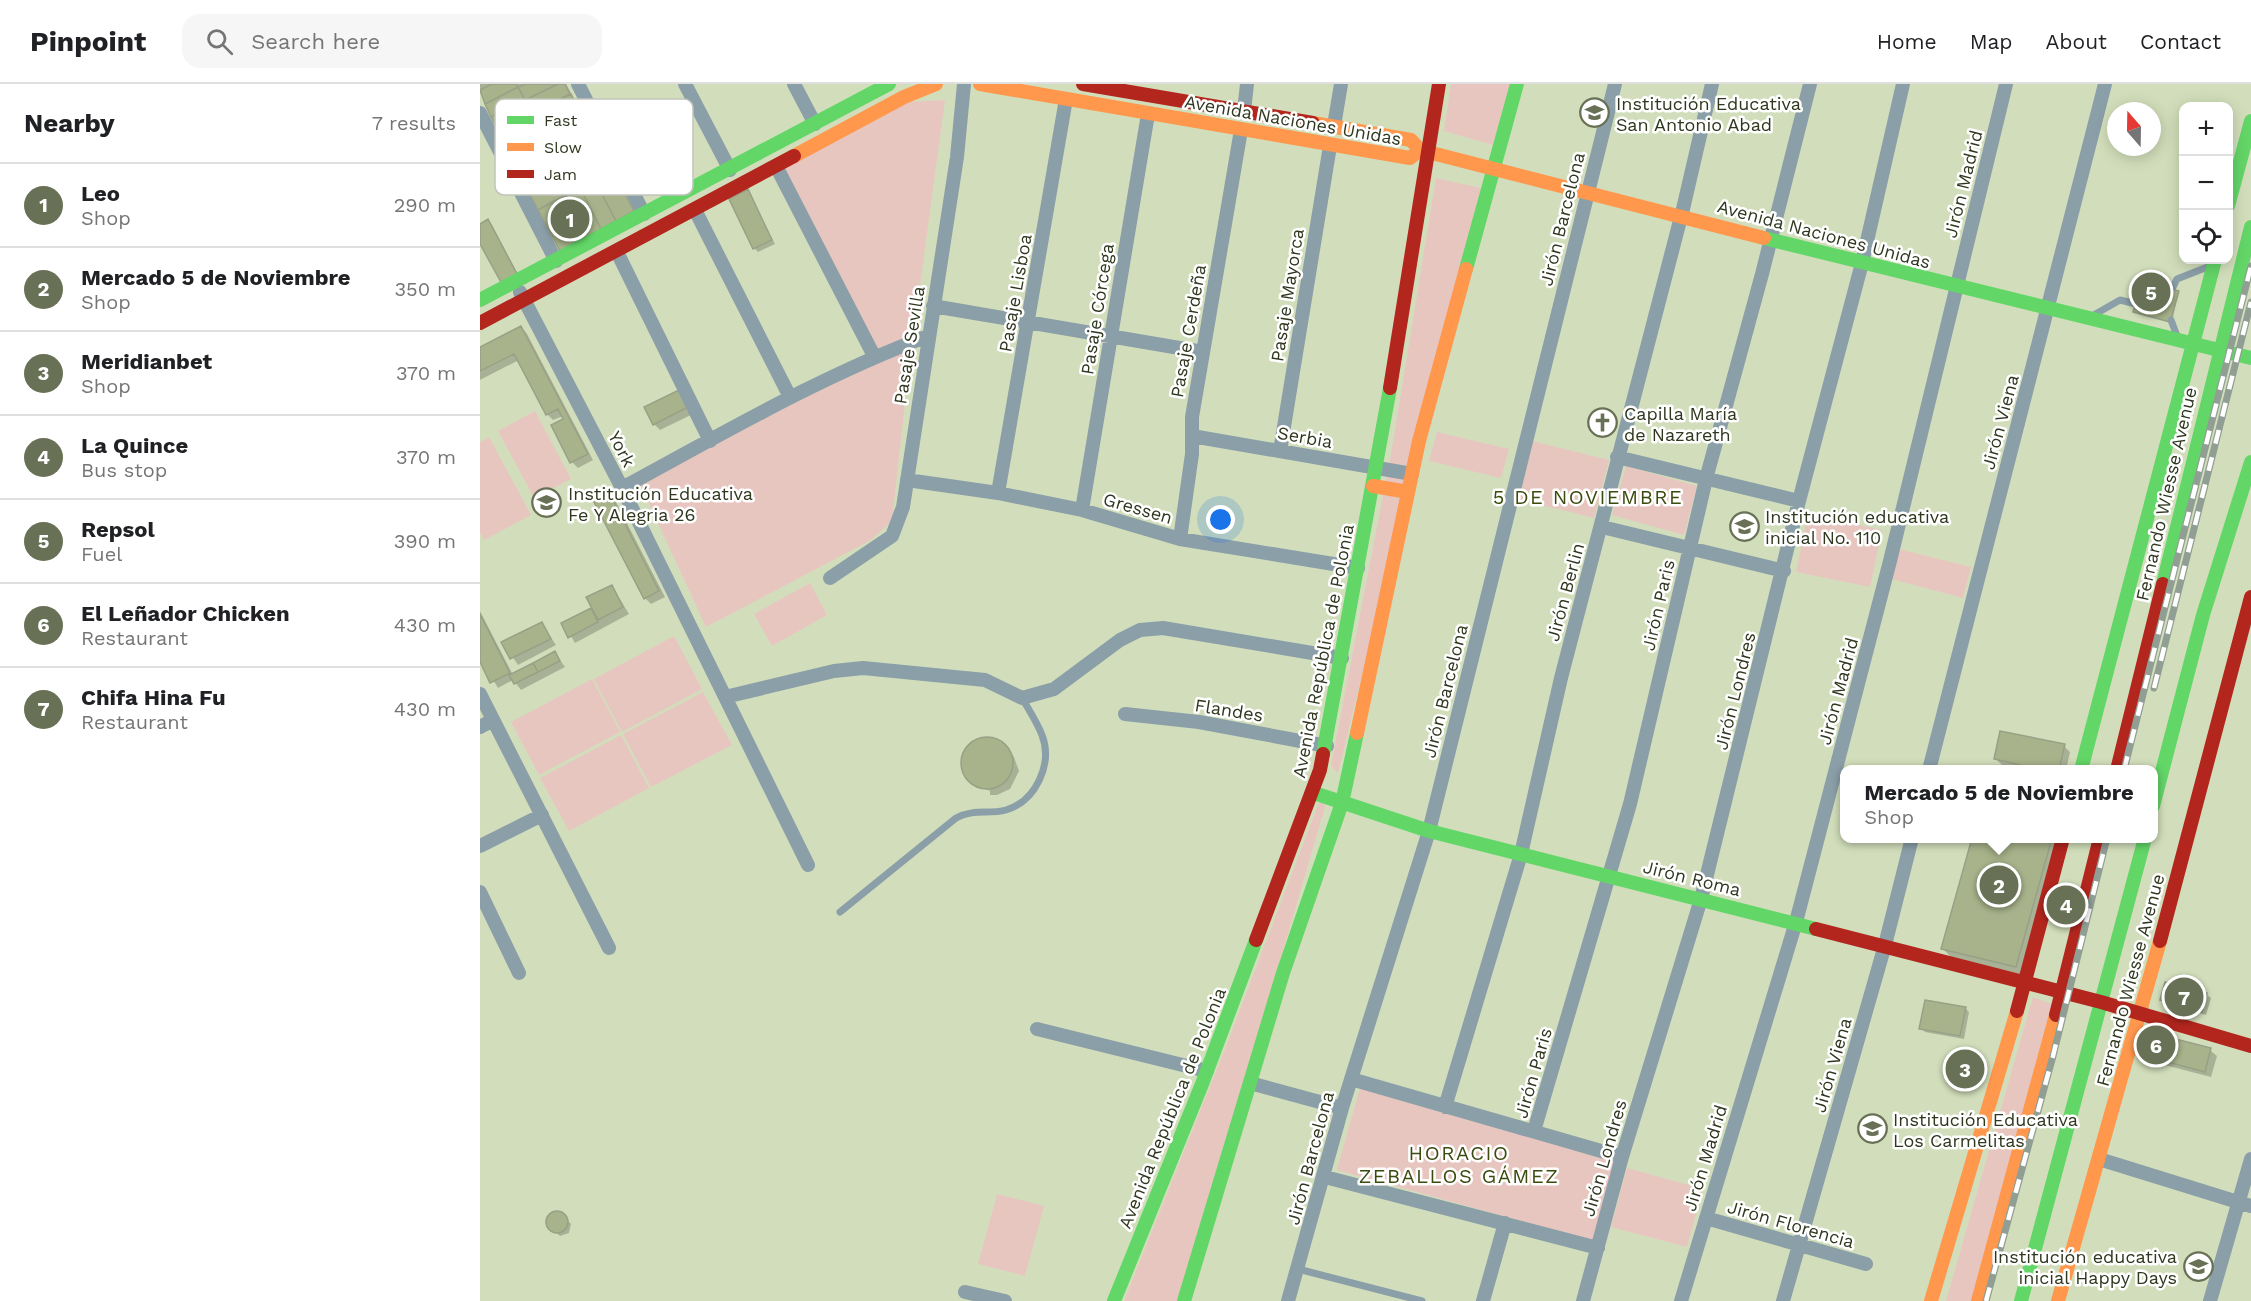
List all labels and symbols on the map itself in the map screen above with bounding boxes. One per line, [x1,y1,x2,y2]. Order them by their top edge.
street label: Avenida Naciones Unidas [1183,91,1403,149]
place label: Institución Educativa San Antonio Abad [1616,93,1801,135]
school or university icon: Institución Educativa San Antonio Abad [1579,97,1611,129]
legend [495,99,693,195]
north arrow [2107,102,2161,156]
text: Fast [544,111,577,130]
street label: Jirón Madrid [1939,128,1987,240]
text: Slow [544,138,582,157]
street label: Jirón Barcelona [1535,150,1589,288]
text: Jam [544,165,577,184]
street label: Avenida Naciones Unidas [1715,195,1933,273]
pin: 1 [550,196,590,242]
street label: Pasaje Mayorca [1266,227,1308,363]
street label: Pasaje Lisboa [994,232,1036,354]
street label: Pasaje Córcega [1076,242,1118,376]
street label: Pasaje Cerdeña [1166,263,1210,399]
pin: 5 [2132,270,2170,314]
street label: Pasaje Sevilla [889,284,929,406]
street label: Jirón Viena [1977,372,2023,472]
street label: Fernando Wiesse Avenue [2131,385,2201,603]
place label: Capilla María de Nazareth [1624,403,1737,445]
church icon: Capilla María de Nazareth [1587,407,1619,439]
street label: Serbia [1276,422,1334,452]
street label: York [604,428,640,470]
place label: Institución Educativa Fe Y Alegria 26 [568,483,753,525]
district label: 5 DE NOVIEMBRE [1493,485,1683,509]
school or university icon: Institución Educativa Fe Y Alegria 26 [531,487,563,519]
street label: Gressen [1101,488,1175,528]
your location [1206,505,1235,534]
place label: Institución educativa inicial No. 110 [1765,506,1949,548]
school or university icon: Institución educativa inicial No. 110 [1728,510,1760,542]
street label: Avenida República de Polonia [1288,522,1358,780]
street label: Jirón Berlin [1542,541,1588,643]
street label: Jirón Paris [1637,557,1679,653]
street label: Jirón Barcelona [1418,622,1472,760]
street label: Jirón Londres [1710,630,1760,752]
street label: Jirón Madrid [1814,635,1862,747]
street label: Flandes [1193,694,1265,726]
street label: Jirón Roma [1641,856,1743,900]
pin: 2 [1980,862,2018,908]
street label: Fernando Wiesse Avenue [2092,872,2168,1088]
pin: 4 [2046,882,2086,928]
pin: 7 [2164,974,2204,1020]
street label: Avenida República de Polonia [1114,984,1230,1232]
street label: Jirón Viena [1808,1015,1856,1115]
pin: 6 [2136,1022,2176,1068]
street label: Jirón Paris [1510,1025,1556,1121]
pin: 3 [1946,1046,1984,1092]
street label: Jirón Barcelona [1282,1089,1338,1227]
street label: Jirón Londres [1577,1097,1631,1219]
street label: Jirón Madrid [1679,1102,1731,1214]
place label: Institución Educativa Los Carmelitas [1893,1109,2078,1151]
school or university icon: Institución Educativa Los Carmelitas [1856,1113,1888,1145]
district label: HORACIO ZEBALLOS GÁMEZ [1359,1141,1559,1188]
street label: Jirón Florencia [1725,1196,1857,1252]
place label: Institución educativa inicial Happy Days [1993,1246,2177,1288]
school or university icon: Institución educativa inicial Happy Days [2182,1250,2214,1282]

